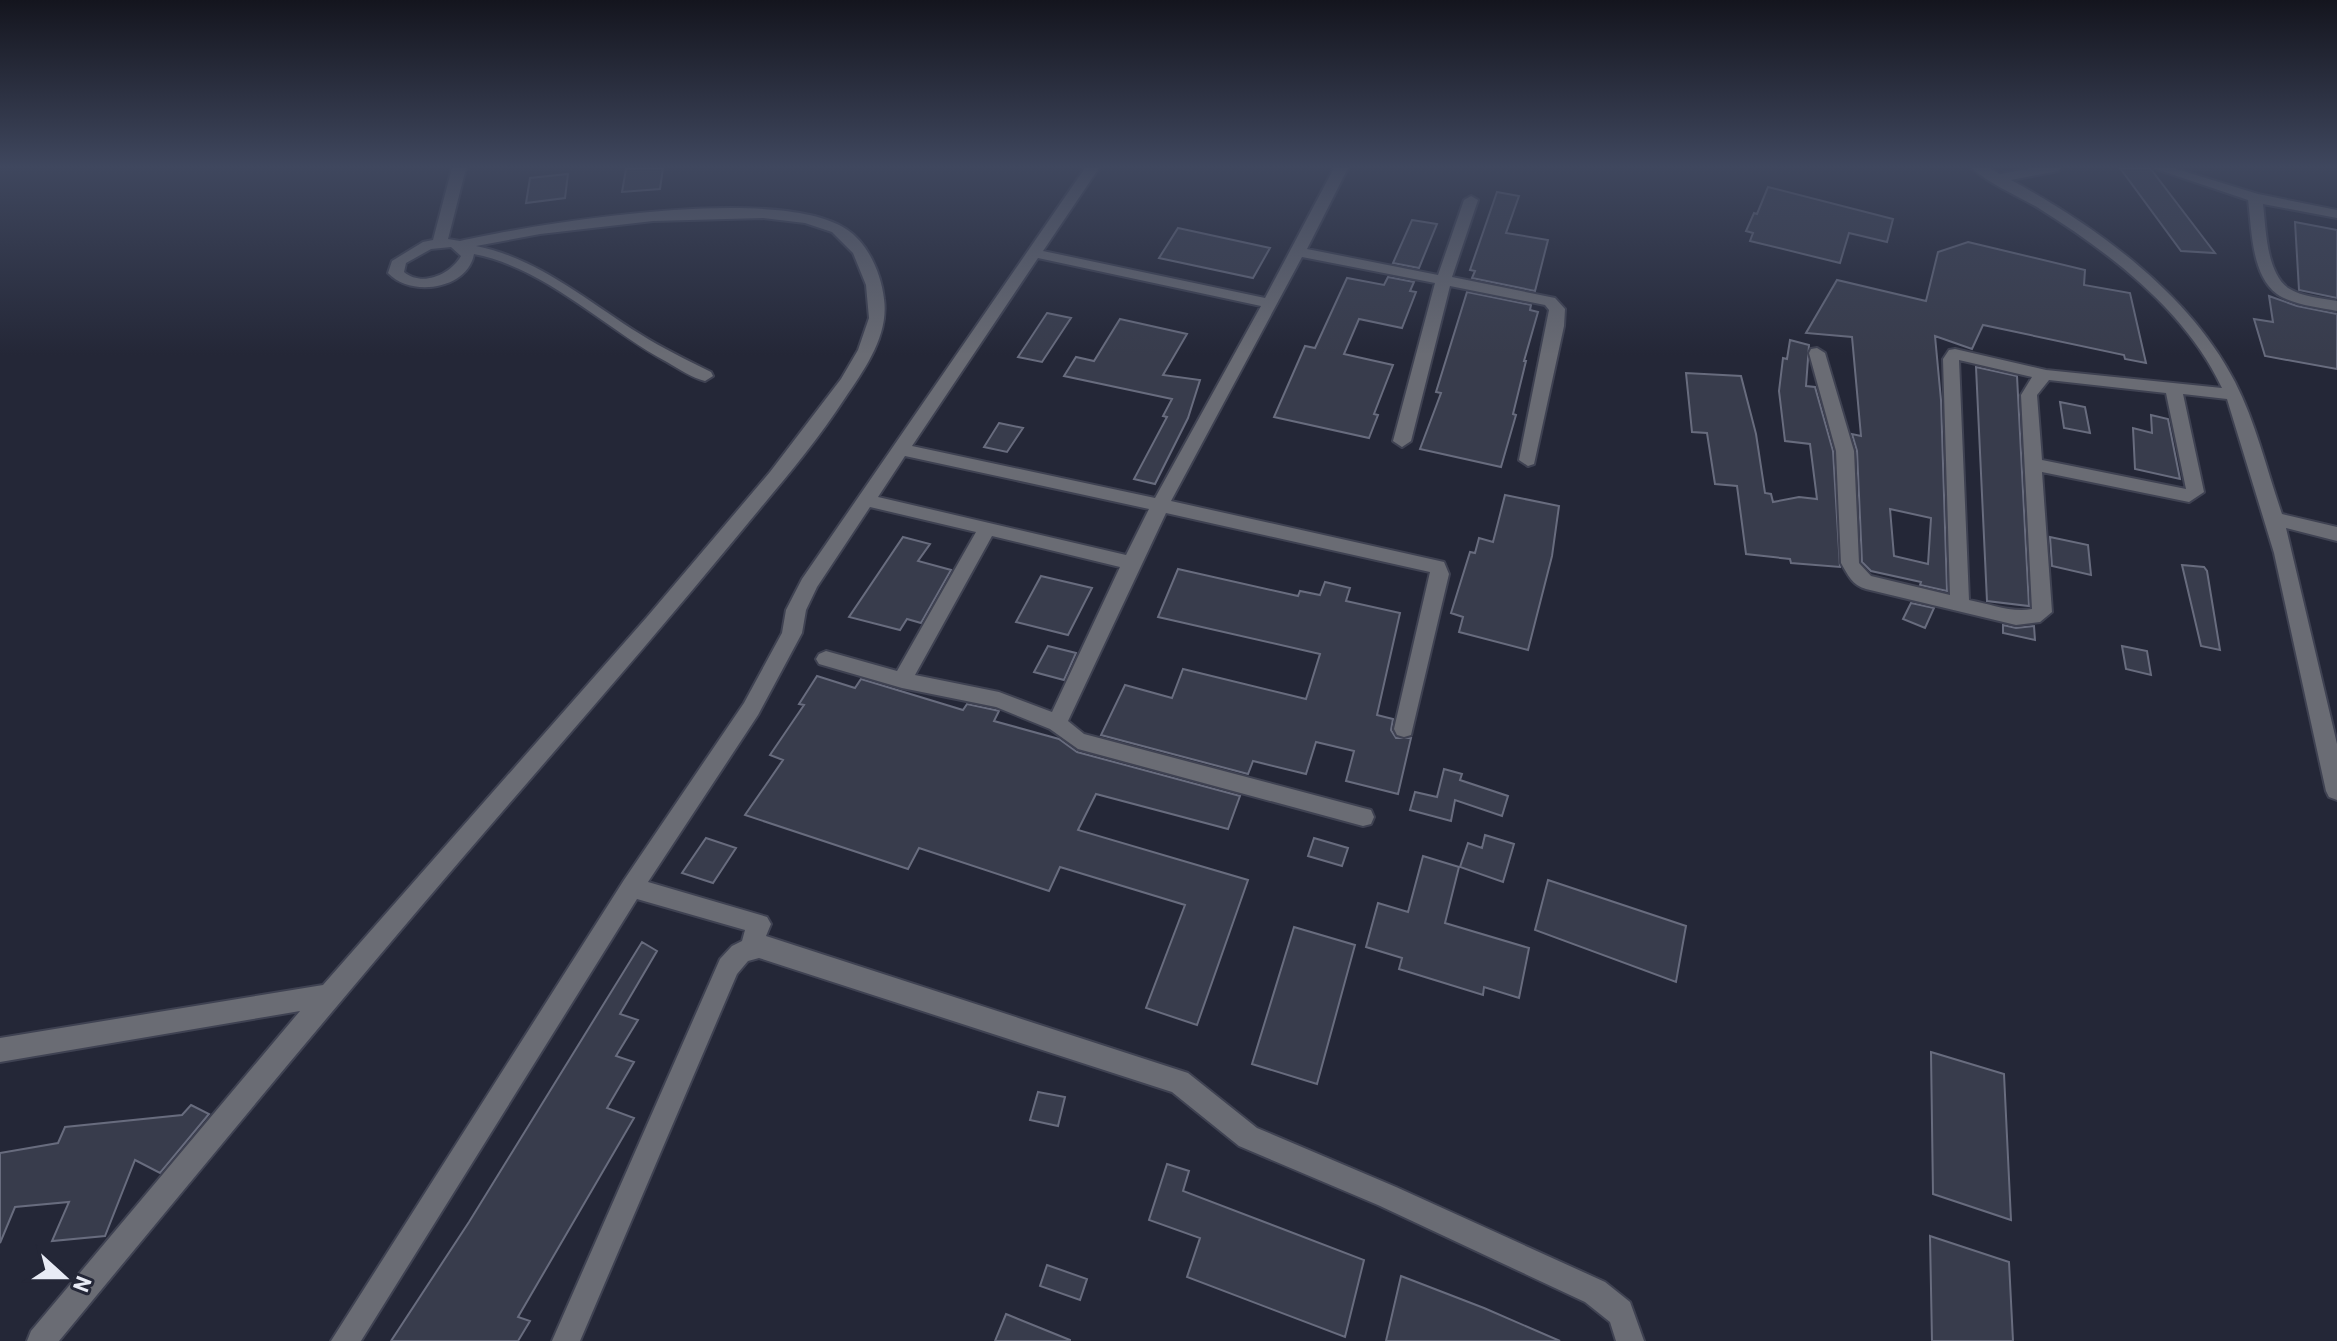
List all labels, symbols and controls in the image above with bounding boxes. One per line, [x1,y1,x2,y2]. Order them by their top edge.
north arrow [24,1237,104,1317]
text: N [69,1273,98,1296]

